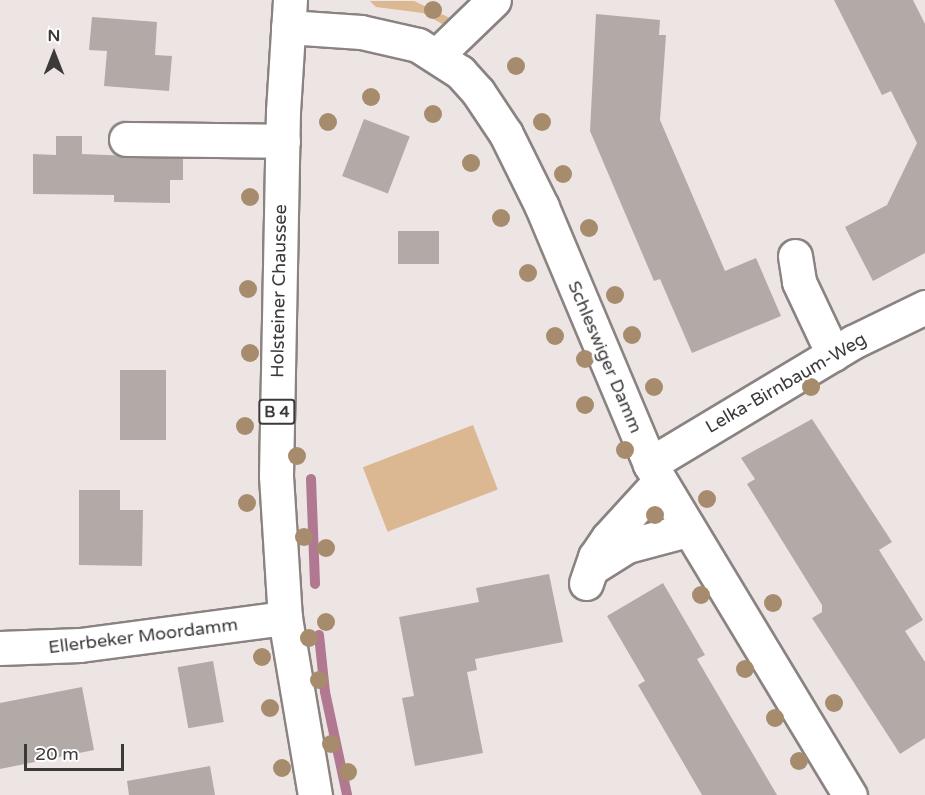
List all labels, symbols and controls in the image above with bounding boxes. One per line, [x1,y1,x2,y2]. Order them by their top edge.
north arrow [24,24,84,84]
text: N [48,26,60,46]
street label: Holsteiner Chaussee [267,204,291,378]
street label: Schleswiger Damm [563,278,647,436]
street label: Lelka-Birnbaum-Weg [702,328,870,438]
road number: B 4 [258,399,296,425]
street label: Ellerbeker Moordamm [47,614,239,658]
scale bar [27,732,128,770]
text: 20 m [35,743,79,765]

